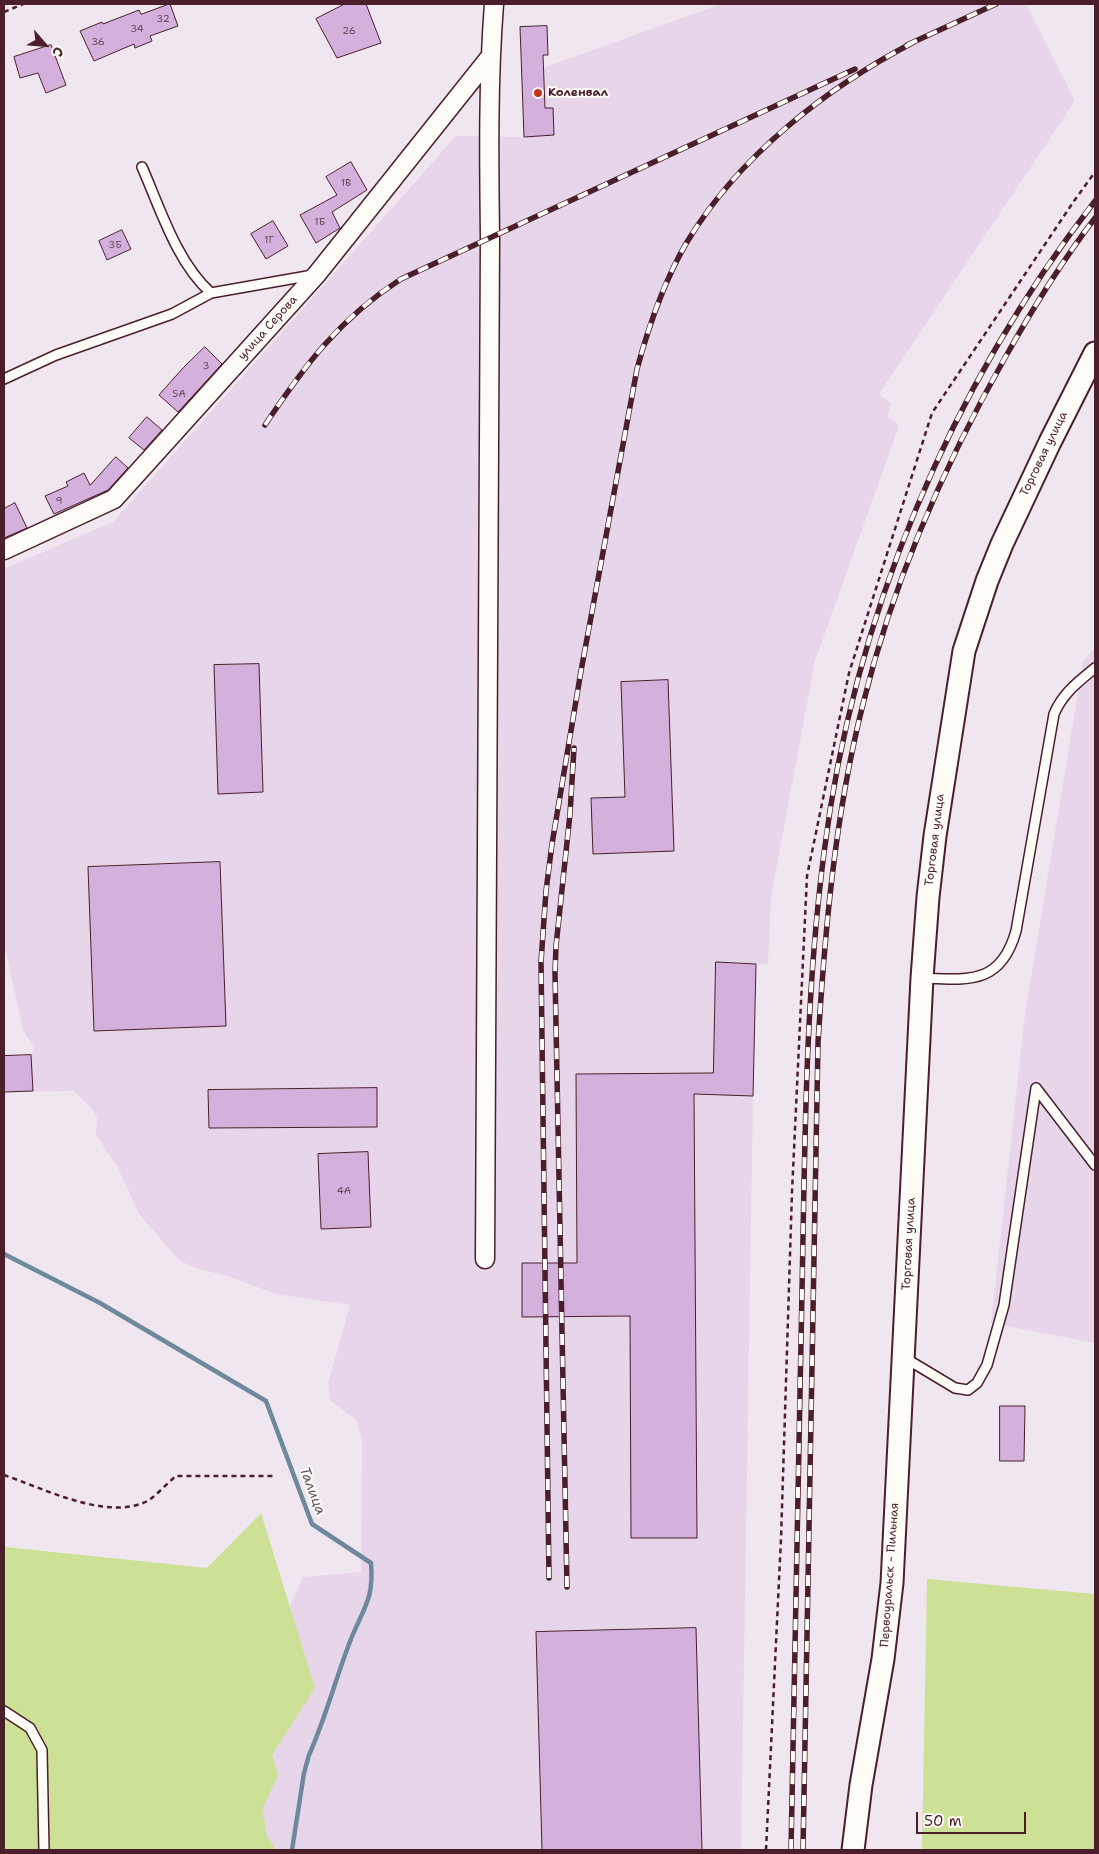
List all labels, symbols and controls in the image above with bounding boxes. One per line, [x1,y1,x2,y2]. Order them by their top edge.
house number: 32 [156,13,170,25]
north arrow [20,20,70,70]
house number: 34 [130,23,144,35]
house number: 26 [342,25,356,37]
house number: 36 [91,36,105,48]
text: С [48,44,68,60]
place label: Коленвал [548,86,608,100]
marker: Коленвал [532,87,544,99]
house number: 1В [341,177,351,189]
house number: 1Б [315,216,325,228]
house number: 1Г [264,234,274,246]
house number: 3Б [108,239,122,251]
street label: улица Серова [235,293,301,363]
house number: 3 [203,360,209,372]
house number: 5А [172,388,186,400]
street label: Торговая улица [1017,409,1071,499]
house number: 9 [56,495,62,507]
street label: Торговая улица [922,793,948,887]
house number: 4А [337,1185,351,1197]
street label: Торговая улица [899,1197,919,1291]
water label: Талица [295,1465,329,1517]
street label: Первоуральск - Пильная [878,1502,902,1648]
scale bar [919,1802,1029,1834]
text: 50 m [924,1811,962,1831]

